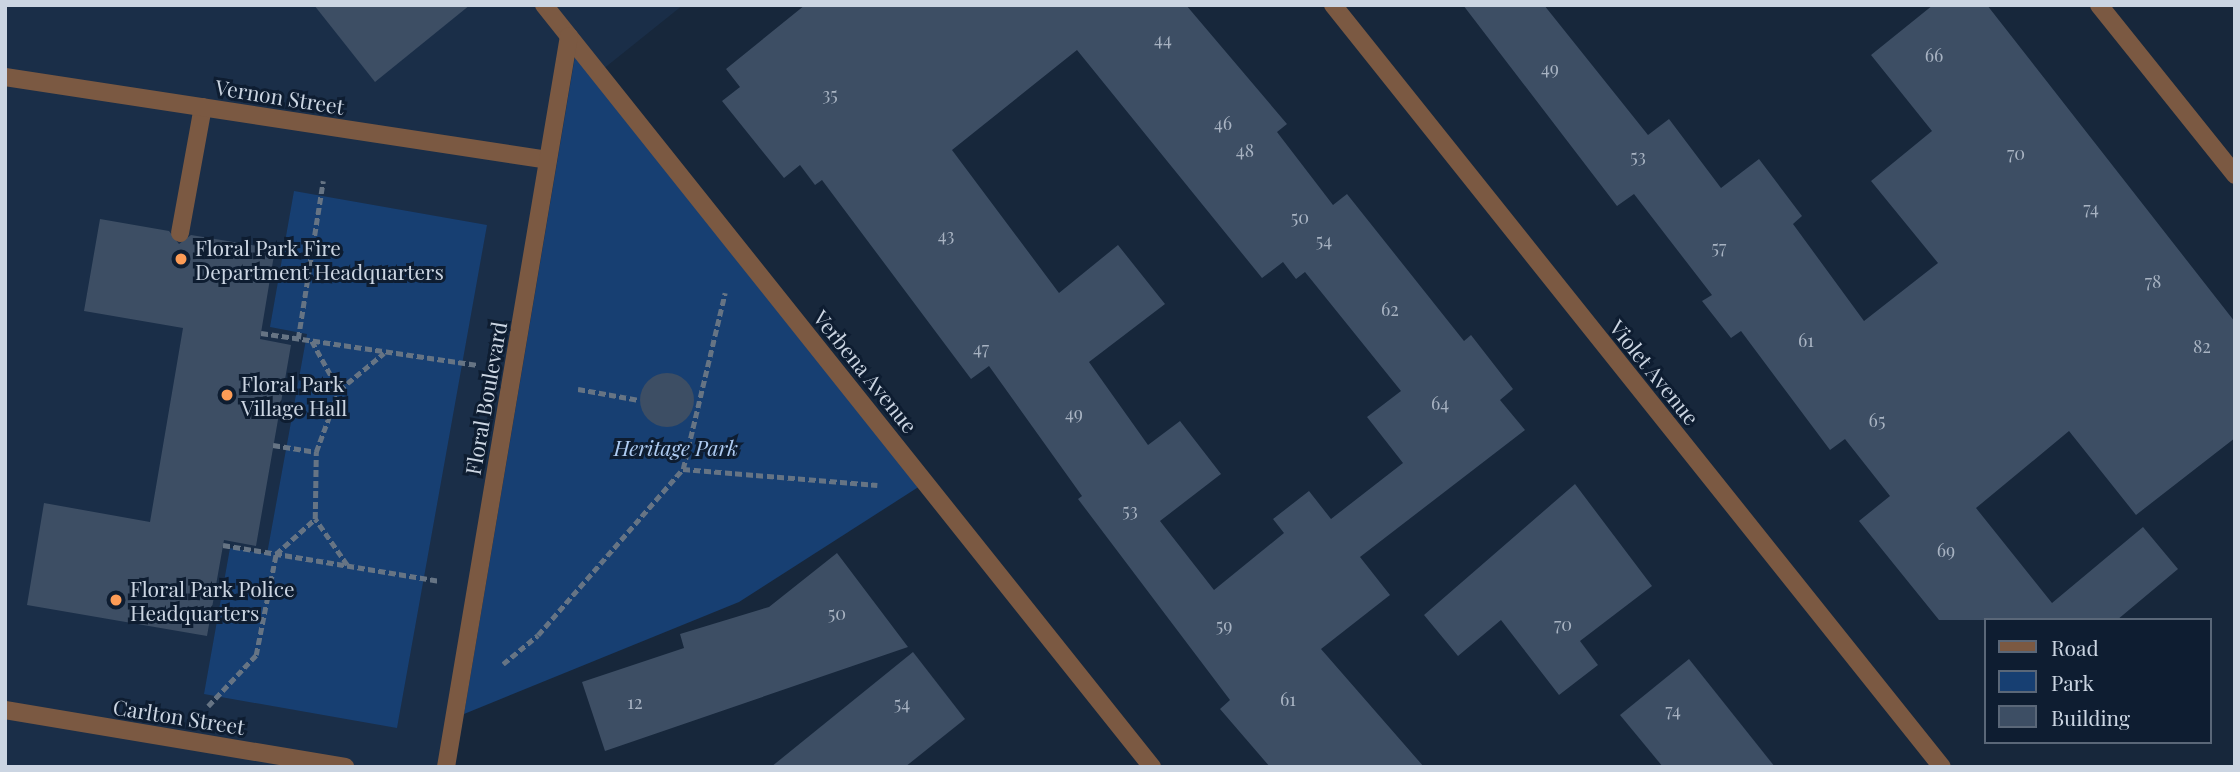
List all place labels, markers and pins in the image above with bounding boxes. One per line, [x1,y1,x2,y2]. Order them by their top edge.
place label: Floral Park Fire Department Headquarters [195,234,444,284]
marker: Floral Park Fire Department Headquarters [173,251,189,267]
place label: Floral Park Village Hall [241,370,347,420]
marker: Floral Park Village Hall [219,387,235,403]
place label: Floral Park Police Headquarters [130,575,295,625]
marker: Floral Park Police Headquarters [108,592,124,608]

